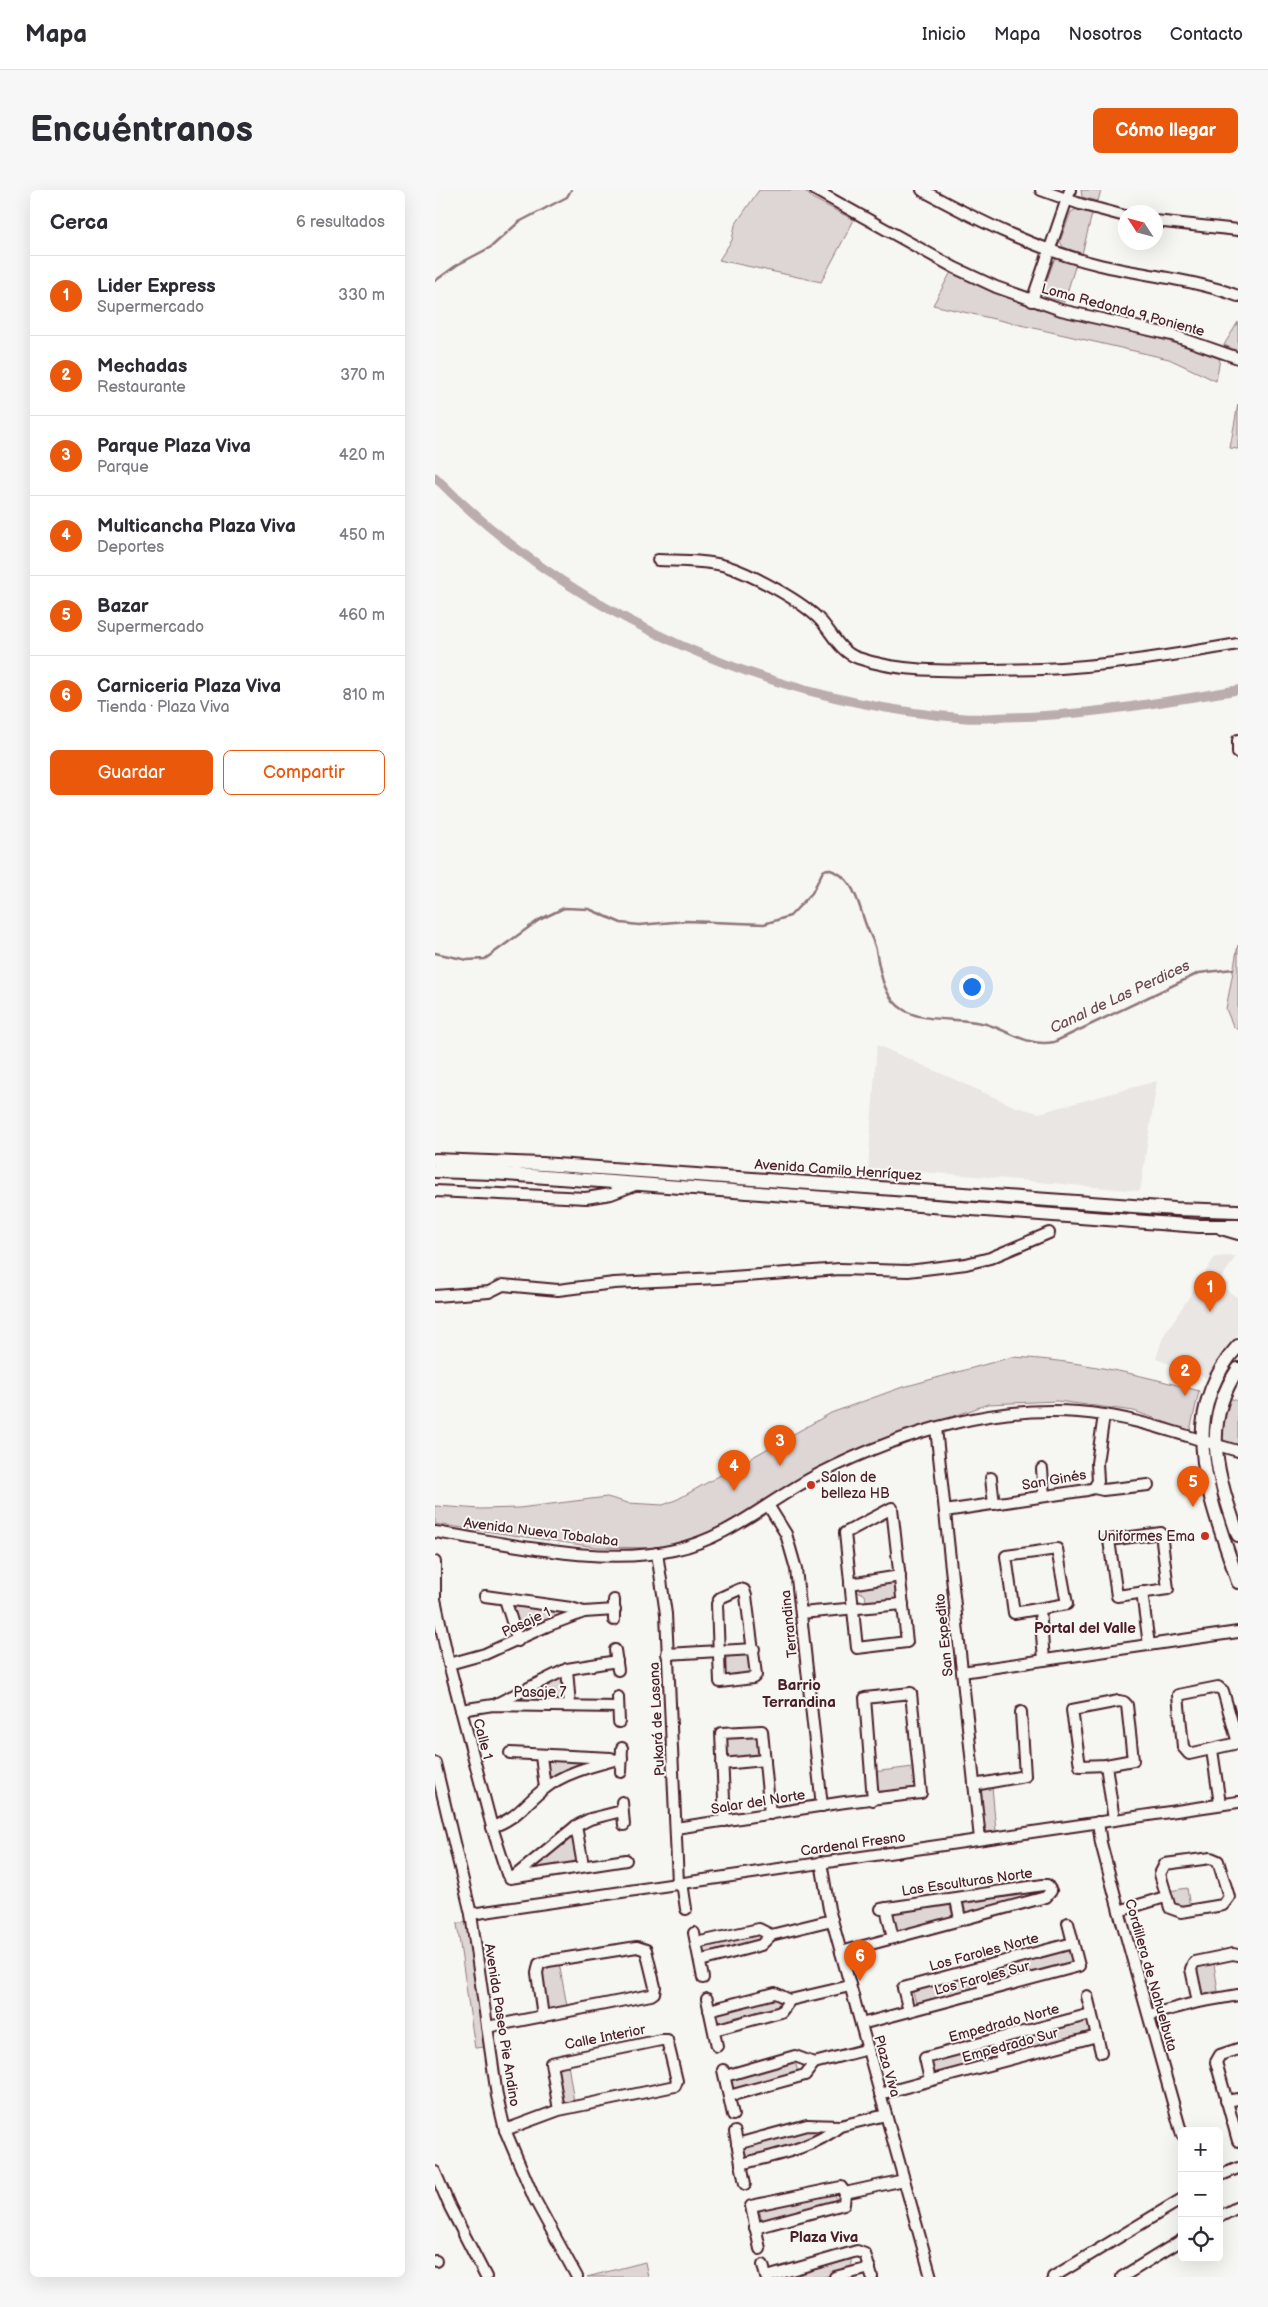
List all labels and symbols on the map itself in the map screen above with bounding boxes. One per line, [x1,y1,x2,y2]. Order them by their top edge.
north arrow [1118,205,1163,250]
street label: Loma Redonda 9 Poniente [1039,280,1207,340]
water label: Canal de Las Perdices [1047,956,1193,1038]
your location [959,974,985,1000]
street label: Avenida Camilo Henríquez [754,1156,922,1184]
pin: 1 [1194,1271,1226,1312]
pin: 2 [1169,1355,1201,1396]
pin: 3 [764,1425,796,1466]
pin: 4 [718,1450,750,1491]
street label: San Ginés [1020,1466,1088,1494]
pin: 5 [1177,1466,1209,1507]
place label: Salon de belleza HB [821,1469,890,1502]
marker: Salon de belleza HB [805,1479,817,1491]
street label: Avenida Nueva Tobalaba [463,1514,619,1550]
place label: Uniformes Ema [1097,1528,1195,1545]
marker: Uniformes Ema [1199,1530,1211,1542]
street label: Terrandina [777,1589,801,1659]
street label: San Expedito [931,1593,957,1677]
street label: Pasaje 1 [499,1603,553,1641]
district label: Portal del Valle [1034,1619,1136,1638]
street label: Pukará de Lasana [646,1662,668,1776]
district label: Barrio Terrandina [762,1676,836,1712]
street label: Pasaje 7 [514,1684,567,1701]
street label: Calle 1 [469,1717,497,1761]
street label: Salar del Norte [710,1786,806,1818]
street label: Cardenal Fresno [799,1828,907,1860]
street label: Las Esculturas Norte [900,1864,1034,1900]
street label: Cordillera de Nahuelbuta [1121,1897,1181,2053]
street label: Los Faroles Norte [927,1929,1041,1975]
pin: 6 [844,1940,876,1981]
street label: Avenida Paseo Pie Andino [481,1942,523,2108]
street label: Los Faroles Sur [932,1957,1032,1999]
street label: Empedrado Norte [947,2000,1061,2046]
street label: Calle Interior [563,2021,648,2053]
street label: Empedrado Sur [960,2024,1061,2066]
street label: Plaza Viva [870,2033,904,2099]
district label: Plaza Viva [790,2228,858,2247]

